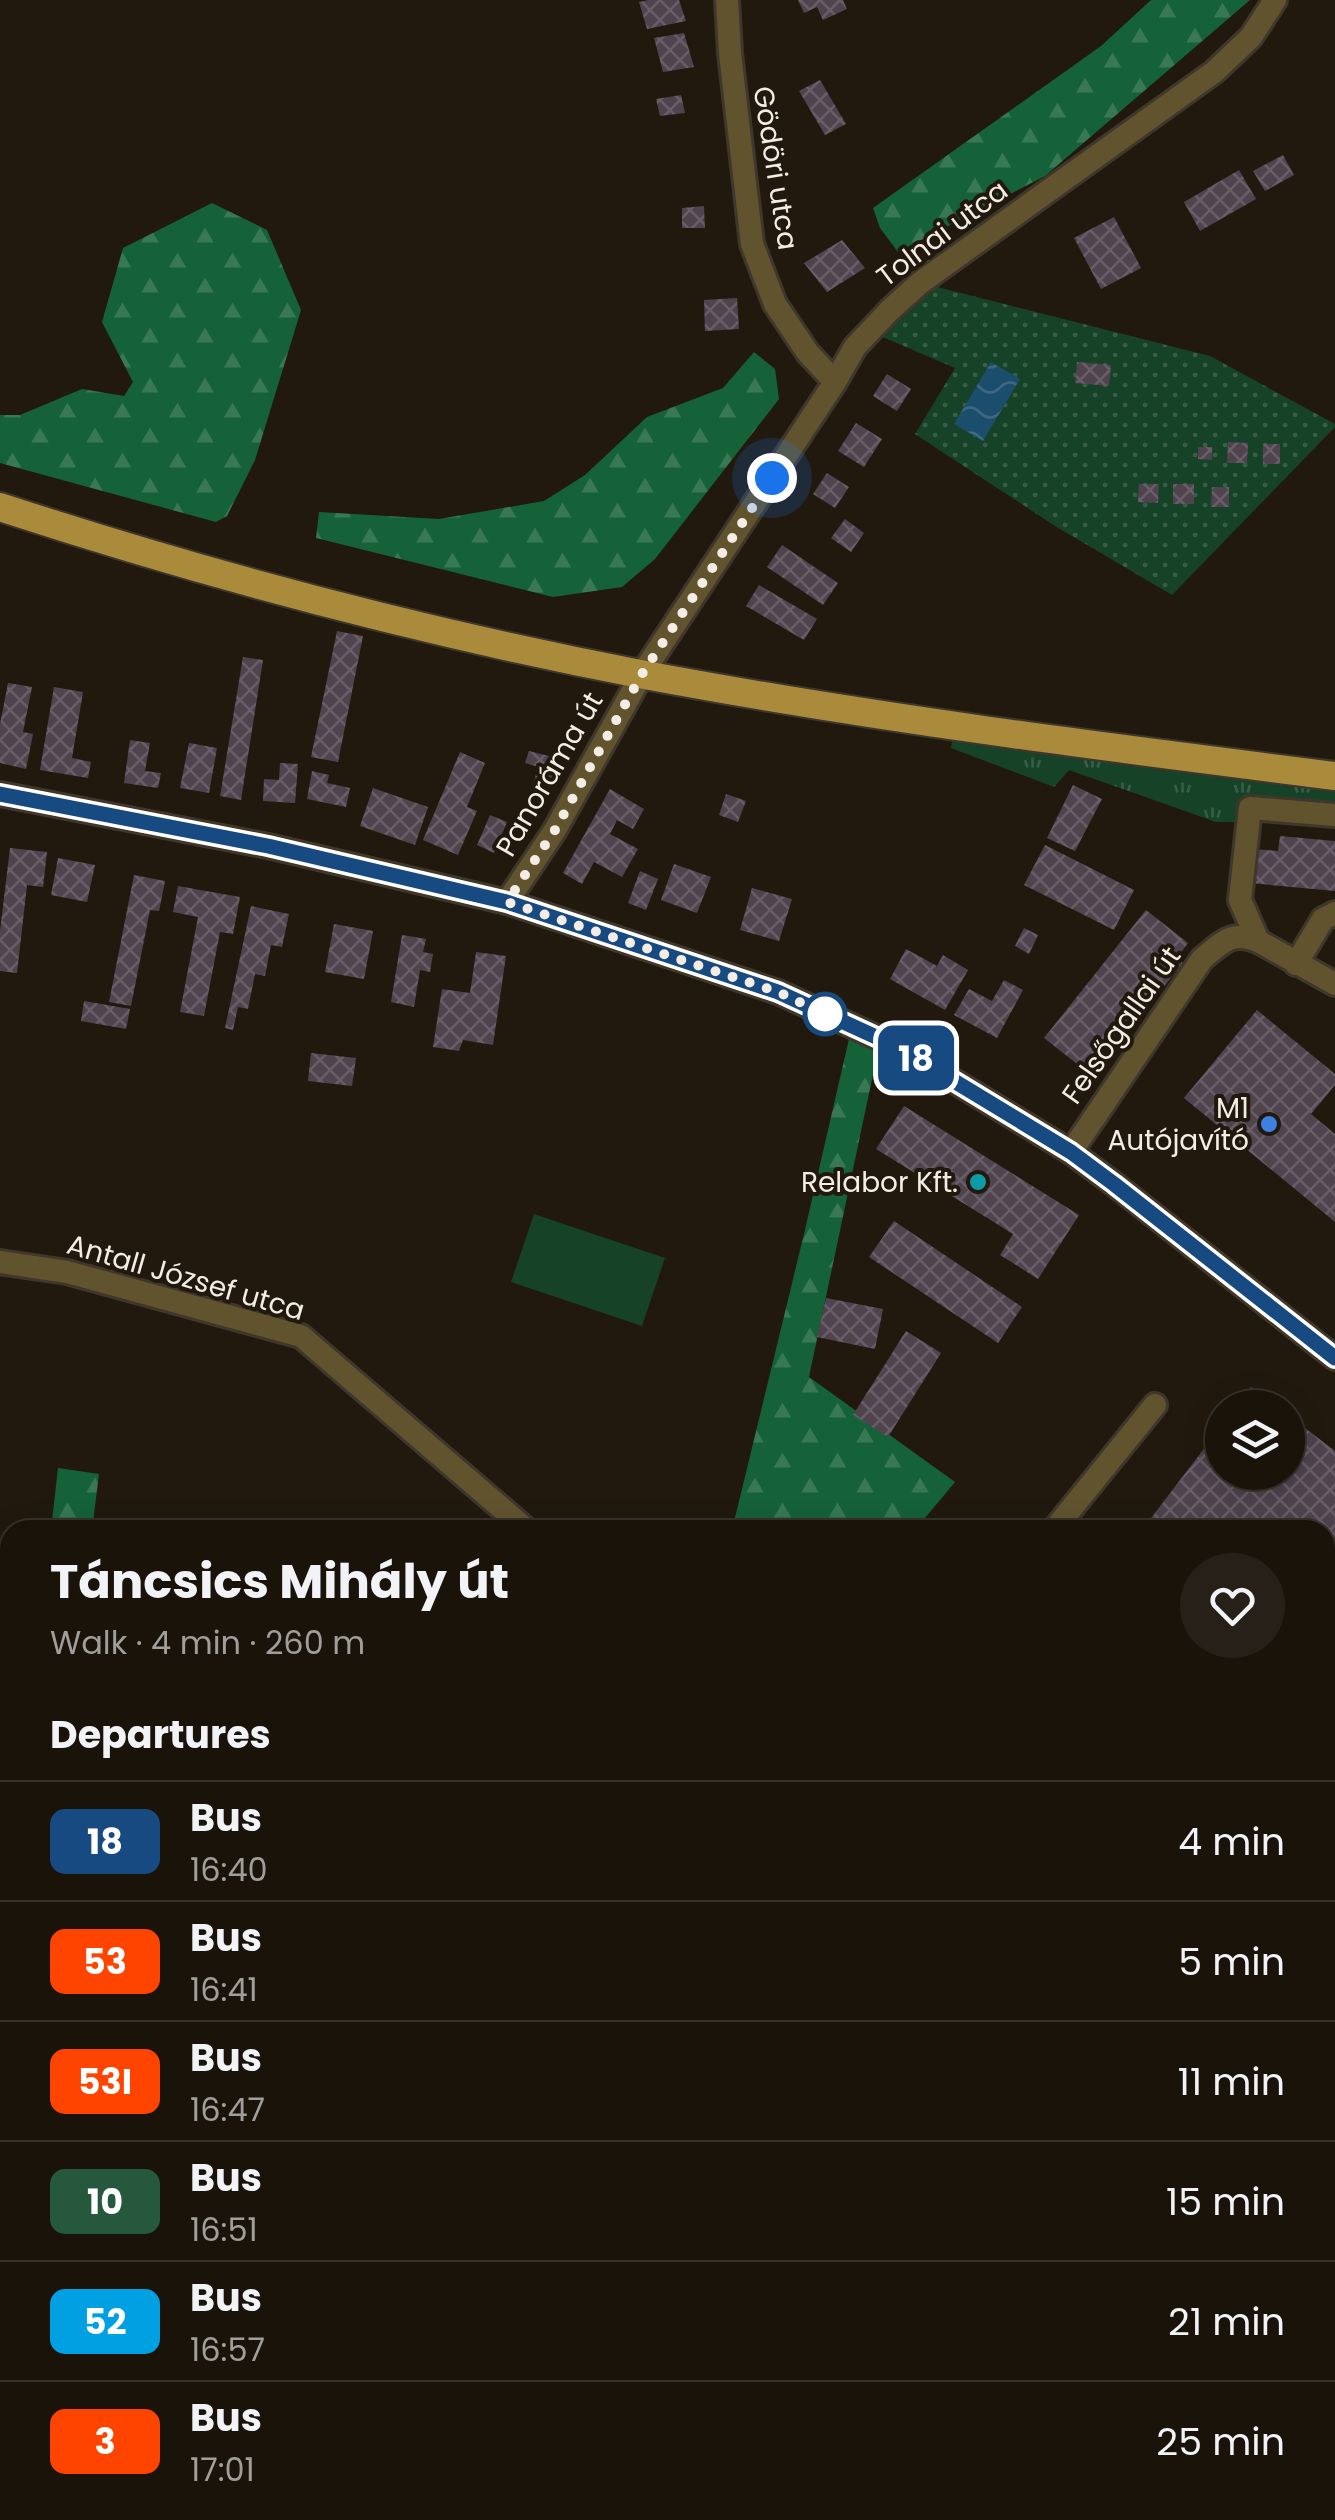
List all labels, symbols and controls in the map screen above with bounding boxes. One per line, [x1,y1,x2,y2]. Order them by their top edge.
street label: Gödöri utca [743,83,808,253]
street label: Tolnai utca [869,171,1016,296]
your location [747,453,797,503]
street label: Panoráma út [487,685,612,864]
street label: Felsőgallai út [1053,939,1190,1112]
unlabelled marker [804,993,846,1035]
line badge: 18 [871,1026,961,1090]
text: 18 [898,1034,934,1083]
place label: M1 Autójavító [1108,1089,1249,1160]
marker: M1 Autójavító [1258,1113,1280,1135]
place label: Relabor Kft. [801,1163,958,1202]
marker: Relabor Kft. [967,1171,989,1193]
street label: Antall József utca [63,1225,309,1330]
map controls [1205,1390,1305,1490]
button: layers [1205,1390,1305,1490]
text: Táncsics Mihály út [50,1548,509,1615]
button: heart [1180,1553,1285,1658]
text: Walk · 4 min · 260 m [50,1620,365,1665]
text: Departures [50,1708,271,1761]
text: Bus [190,1791,262,1844]
text: 4 min [1178,1815,1285,1868]
text: 18 [87,1817,123,1866]
text: 16:40 [190,1847,268,1892]
text: Bus [190,1911,262,1964]
text: 5 min [1178,1935,1285,1988]
text: 53 [83,1937,127,1986]
text: 16:41 [190,1967,258,2012]
text: Bus [190,2031,262,2084]
text: 11 min [1178,2055,1285,2108]
text: 53I [78,2057,132,2106]
text: 16:47 [190,2087,265,2132]
text: Bus [190,2151,262,2204]
text: 15 min [1166,2175,1285,2228]
text: 10 [87,2177,123,2226]
text: 16:51 [190,2207,258,2252]
text: Bus [190,2271,262,2324]
text: 21 min [1168,2295,1285,2348]
text: 52 [84,2297,126,2346]
text: 16:57 [190,2327,265,2372]
text: Bus [190,2391,262,2444]
text: 25 min [1156,2415,1285,2468]
text: 3 [94,2417,116,2466]
text: 17:01 [190,2447,255,2492]

